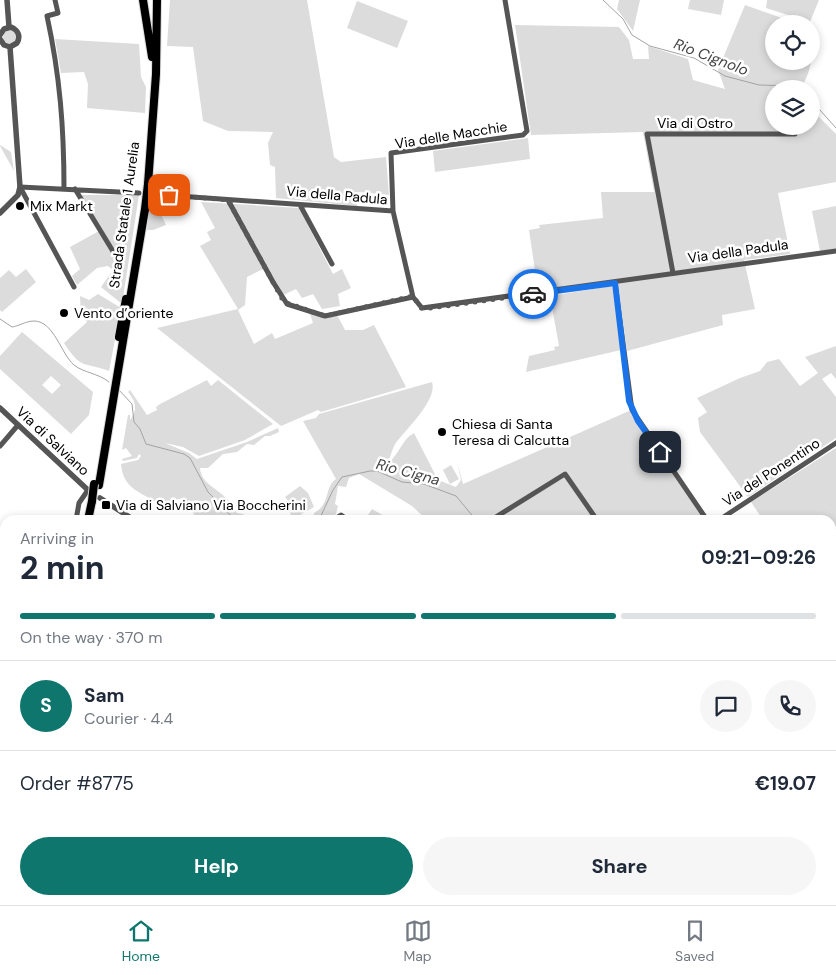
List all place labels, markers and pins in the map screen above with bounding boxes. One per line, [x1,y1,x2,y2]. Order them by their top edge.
pin [148,174,190,216]
place label: Mix Markt [30,197,93,215]
marker: Mix Markt [14,200,26,212]
place label: Vento d’oriente [74,304,174,322]
marker: Vento d’oriente [58,307,70,319]
place label: Chiesa di Santa Teresa di Calcutta [452,415,569,449]
marker: Chiesa di Santa Teresa di Calcutta [436,426,448,438]
pin [639,431,681,473]
place label: Via di Salviano Via Boccherini [116,496,306,514]
marker: Via di Salviano Via Boccherini [100,499,112,511]

